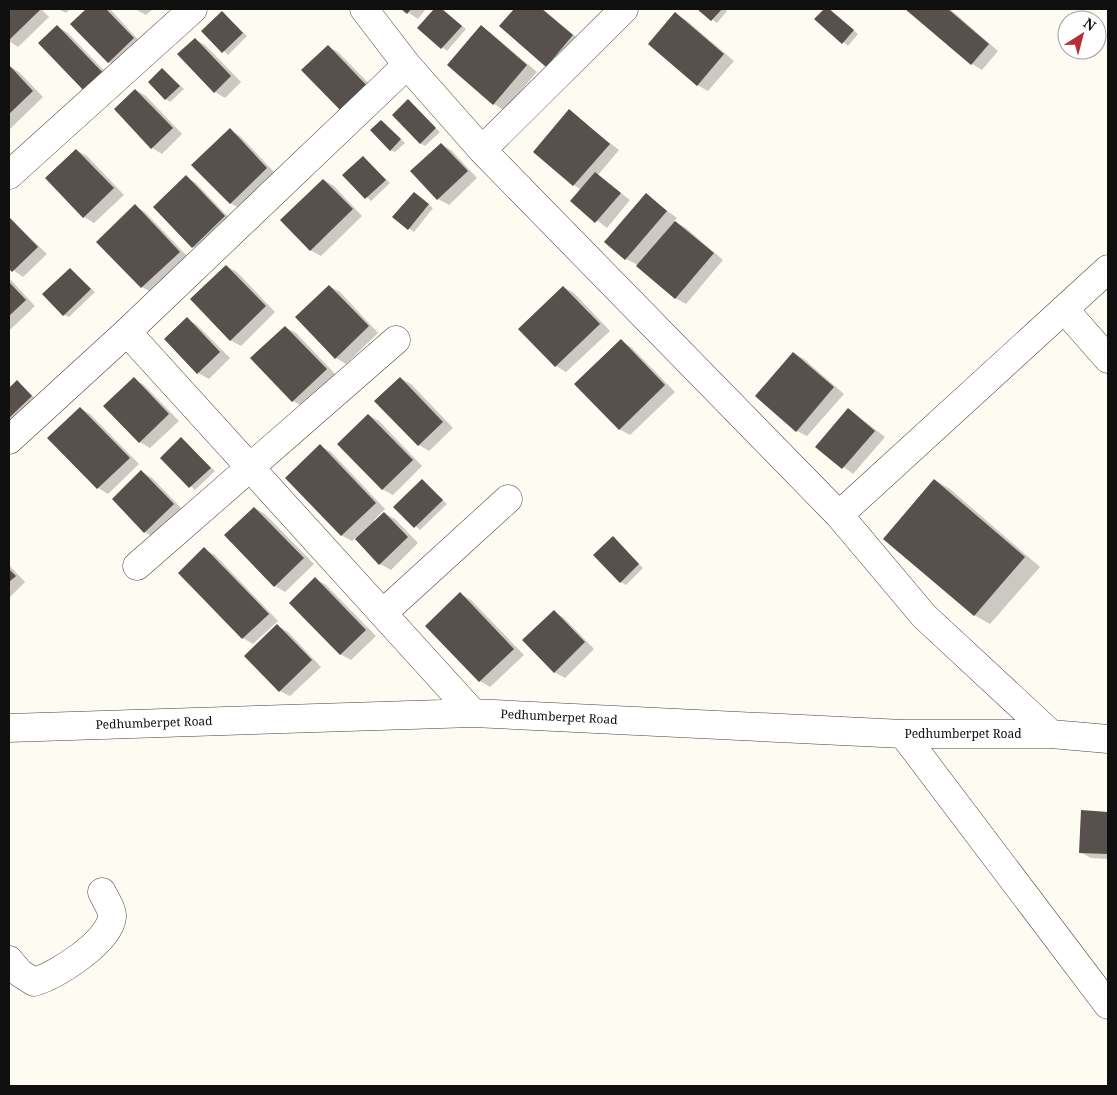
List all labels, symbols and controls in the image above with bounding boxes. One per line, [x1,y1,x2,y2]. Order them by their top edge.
north arrow [1057,10,1107,60]
text: N [1080,13,1100,35]
street label: Pedhumberpet Road [500,705,619,728]
street label: Pedhumberpet Road [95,712,213,733]
street label: Pedhumberpet Road [904,725,1022,742]

